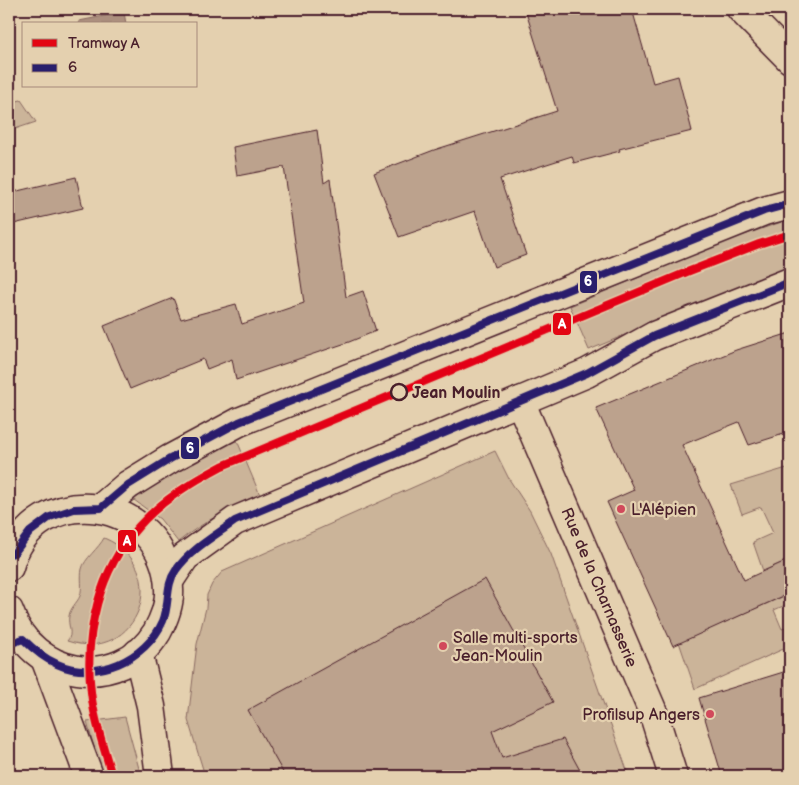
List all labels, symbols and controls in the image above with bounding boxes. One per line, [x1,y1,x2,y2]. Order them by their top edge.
legend [22,22,198,88]
text: Tramway A [68,34,140,53]
text: 6 [68,58,77,77]
line badge: 6 [579,270,598,294]
text: 6 [584,273,592,290]
line badge: A [552,312,572,336]
text: A [557,316,567,333]
marker: Jean Moulin [390,383,408,401]
place label: Jean Moulin [412,384,500,403]
line badge: 6 [180,436,200,460]
text: 6 [186,440,194,457]
place label: L'Alépien [631,501,696,520]
marker: L'Alépien [615,503,627,515]
street label: Rue de la Charnasserie [556,505,641,671]
line badge: A [117,529,137,553]
text: A [122,533,132,550]
place label: Salle multi-sports Jean-Moulin [453,629,578,666]
marker: Salle multi-sports Jean-Moulin [437,640,449,652]
place label: Profilsup Angers [582,706,700,725]
marker: Profilsup Angers [704,708,716,720]

